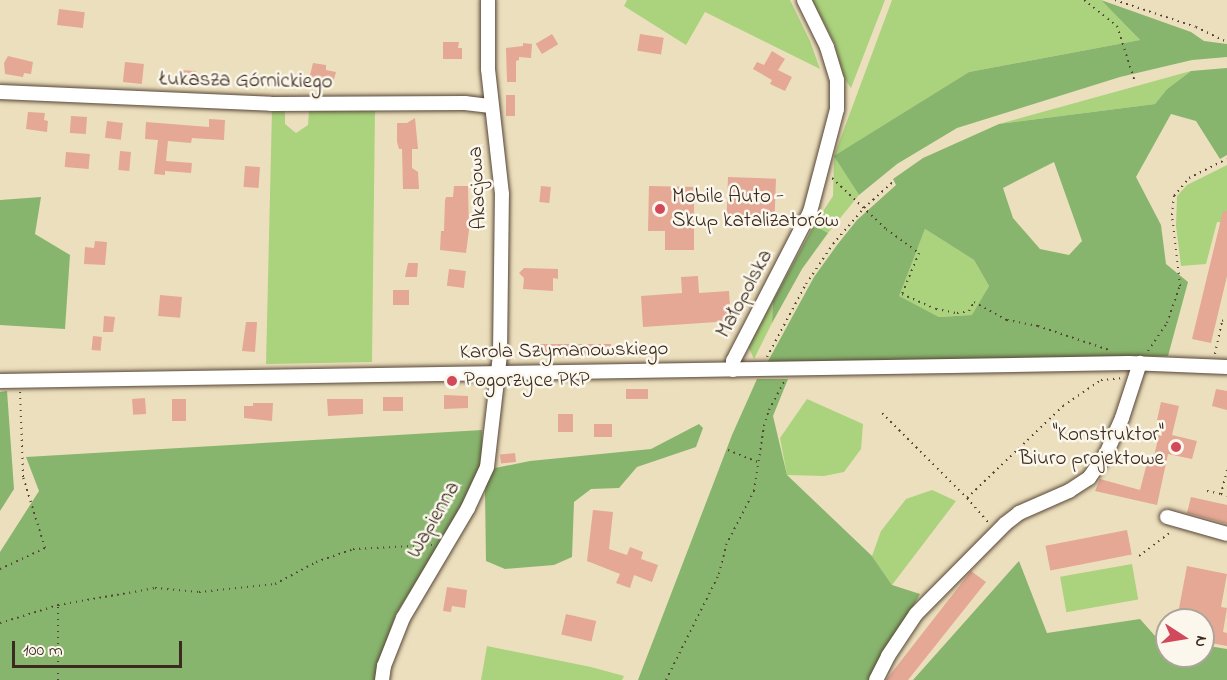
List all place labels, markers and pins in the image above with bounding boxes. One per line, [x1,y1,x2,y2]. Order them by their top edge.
place label: Mobile Auto - Skup katalizatorów [672,184,839,234]
marker: Mobile Auto - Skup katalizatorów [653,202,667,216]
place label: Pogorzyce PKP [464,368,590,394]
marker: Pogorzyce PKP [445,374,459,388]
place label: "Konstruktor" Biuro projektowe [1019,422,1164,472]
marker: "Konstruktor" Biuro projektowe [1169,440,1183,454]

